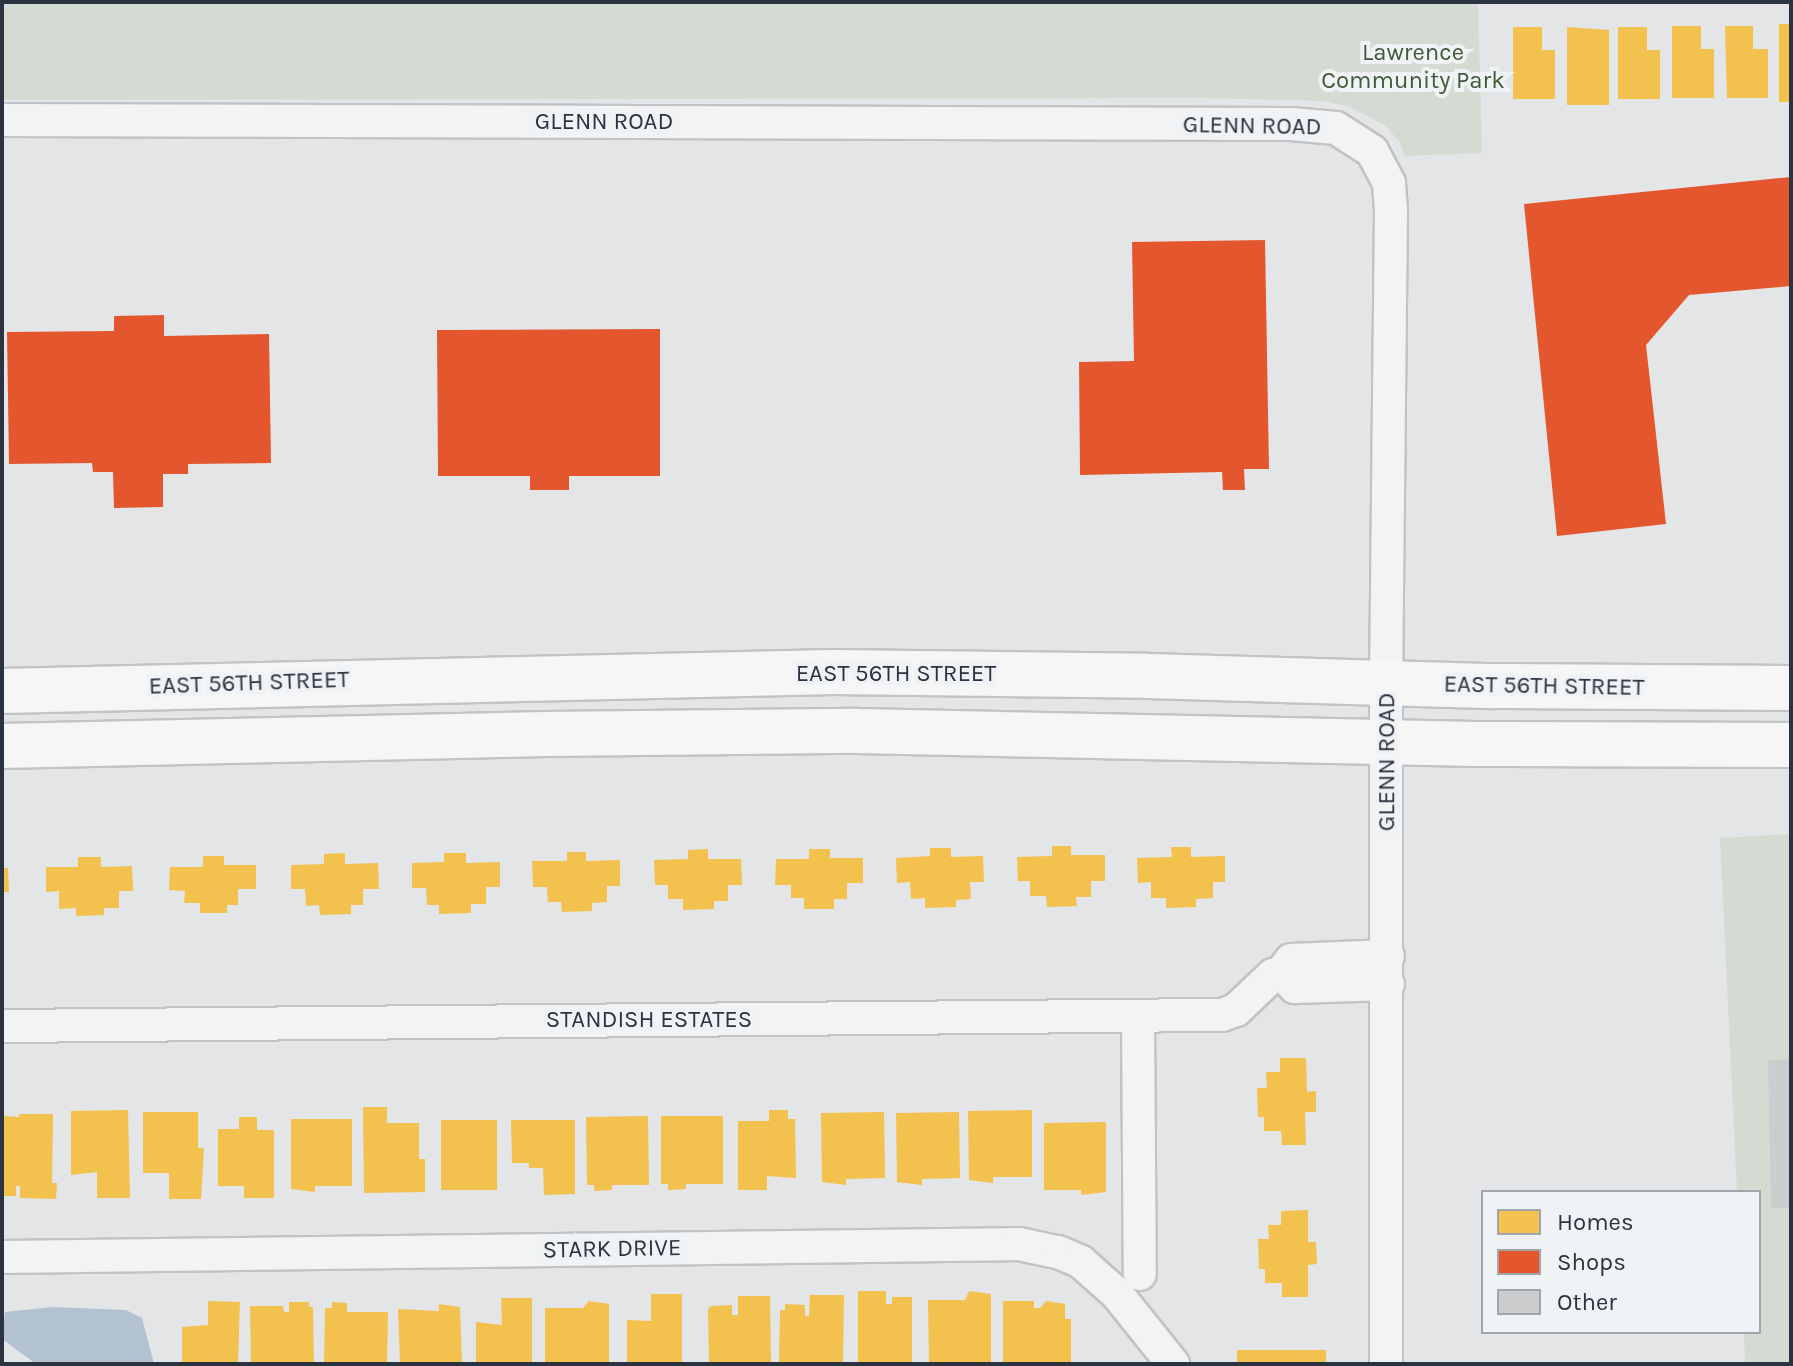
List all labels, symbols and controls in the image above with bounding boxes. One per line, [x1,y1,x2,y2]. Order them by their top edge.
park label: Lawrence Community Park [1321,39,1505,95]
street label: GLENN ROAD [535,108,673,136]
street label: GLENN ROAD [1183,110,1321,142]
street label: EAST 56TH STREET [796,660,996,688]
street label: EAST 56TH STREET [148,665,350,701]
street label: EAST 56TH STREET [1443,670,1645,702]
street label: GLENN ROAD [1373,693,1401,831]
street label: STANDISH ESTATES [546,1006,752,1034]
legend [1481,1190,1761,1334]
text: Homes [1557,1208,1634,1236]
street label: STARK DRIVE [542,1233,682,1265]
text: Shops [1557,1248,1626,1276]
text: Other [1557,1288,1617,1316]

